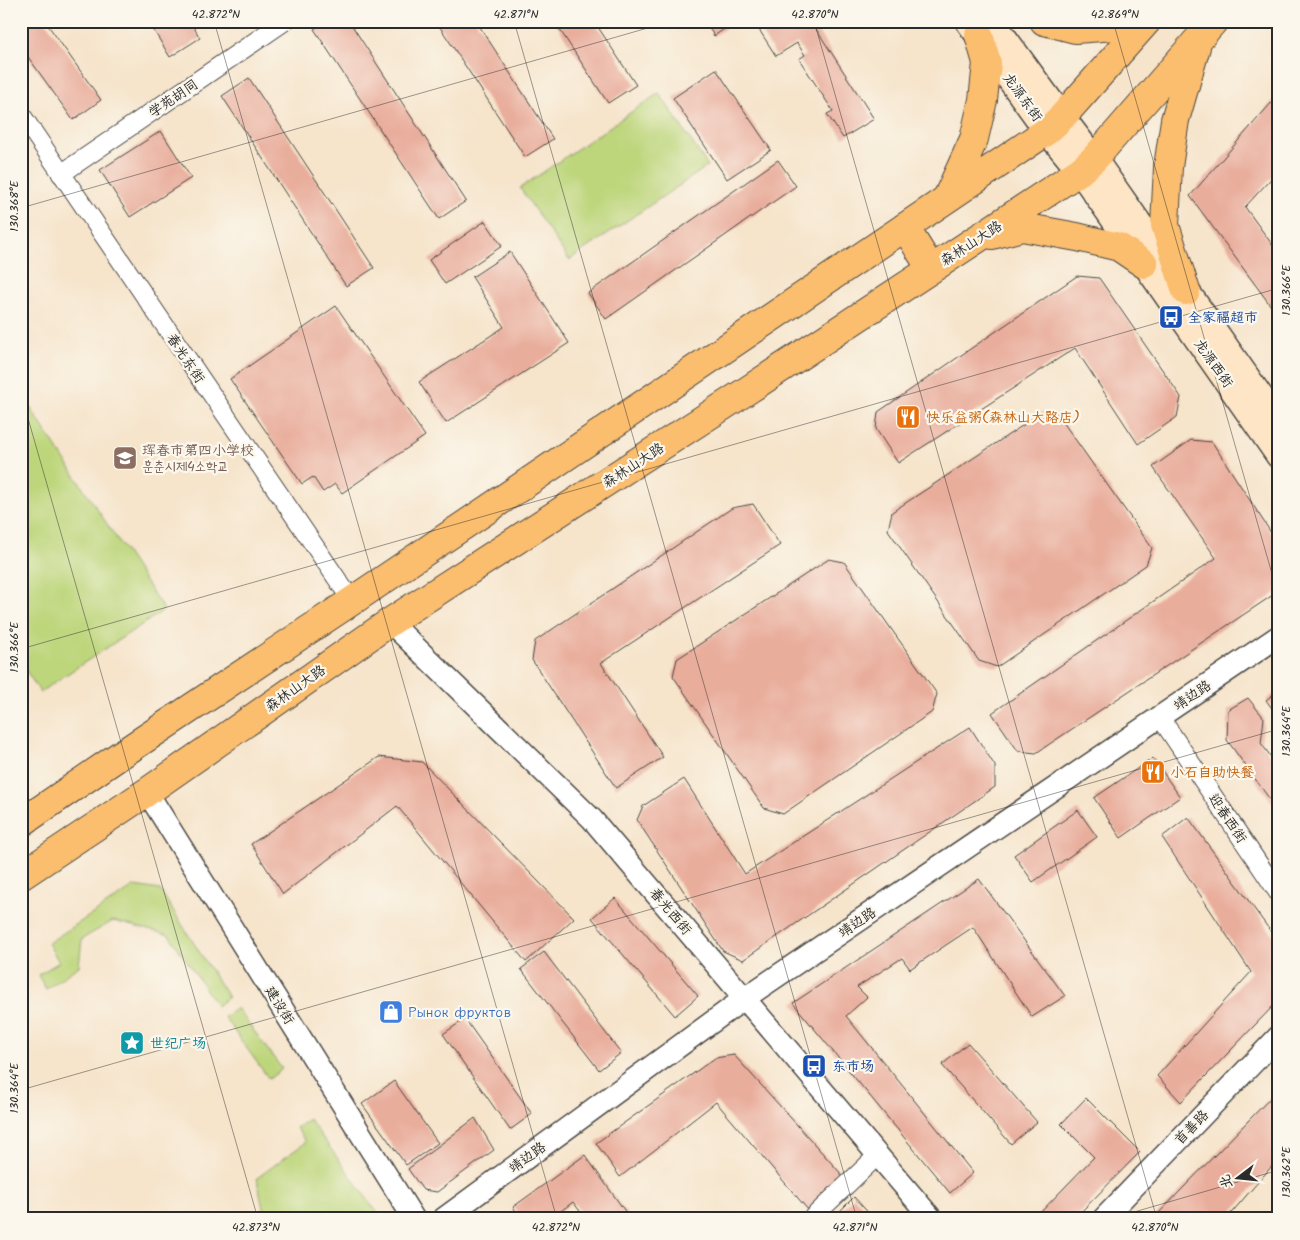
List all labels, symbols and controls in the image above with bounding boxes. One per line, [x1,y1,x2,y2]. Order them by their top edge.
text: 42.872°N [192,5,240,24]
text: 42.871°N [493,5,539,24]
text: 42.870°N [791,5,839,24]
text: 42.869°N [1091,5,1139,24]
street label: 龙源东街 [997,68,1048,127]
street label: 学苑胡同 [144,74,203,124]
text: 130.368°E [5,179,24,232]
street label: 森林山大路 [936,216,1007,272]
text: 130.366°E [1277,264,1296,315]
bus stop icon: 全家福超市 [1158,304,1184,330]
place label: 全家福超市 [1188,307,1258,329]
street label: 春光东街 [160,329,210,388]
street label: 龙源西街 [1188,334,1238,393]
restaurant icon: 快乐益粥(森林山大路店) [895,404,921,430]
place label: 快乐益粥(森林山大路店) [926,407,1080,429]
street label: 森林山大路 [598,438,669,494]
place label: 珲春市第四小学校 훈춘시제4소학교 [142,440,254,478]
school or university icon: 珲春市第四小学校 훈춘시제4소학교 [112,445,138,471]
text: 130.366°E [5,621,24,672]
street label: 森林山大路 [261,660,331,718]
street label: 靖边路 [1169,675,1216,717]
text: 130.364°E [1277,705,1296,756]
restaurant icon: 小石自助快餐 [1140,759,1166,785]
place label: 小石自助快餐 [1170,762,1254,784]
street label: 迎春西街 [1202,789,1252,848]
street label: 春光西街 [644,883,697,940]
street label: 靖边路 [834,902,881,944]
street label: 建设街 [259,982,300,1029]
shop icon: Рынок фруктов [378,999,404,1025]
place label: Рынок фруктов [408,1002,511,1024]
place icon: 世纪广场 [119,1030,145,1056]
place label: 世纪广场 [150,1033,206,1055]
bus stop icon: 东市场 [801,1053,827,1079]
place label: 东市场 [832,1056,874,1078]
text: 130.364°E [5,1062,24,1113]
street label: 首善路 [1169,1105,1214,1150]
street label: 靖边路 [504,1137,551,1179]
text: 130.362°E [1277,1146,1296,1198]
north arrow [1212,1152,1262,1202]
text: 北 [1214,1172,1239,1191]
text: 42.873°N [232,1218,280,1237]
text: 42.872°N [532,1218,580,1237]
text: 42.871°N [832,1218,878,1237]
text: 42.870°N [1131,1218,1179,1237]

